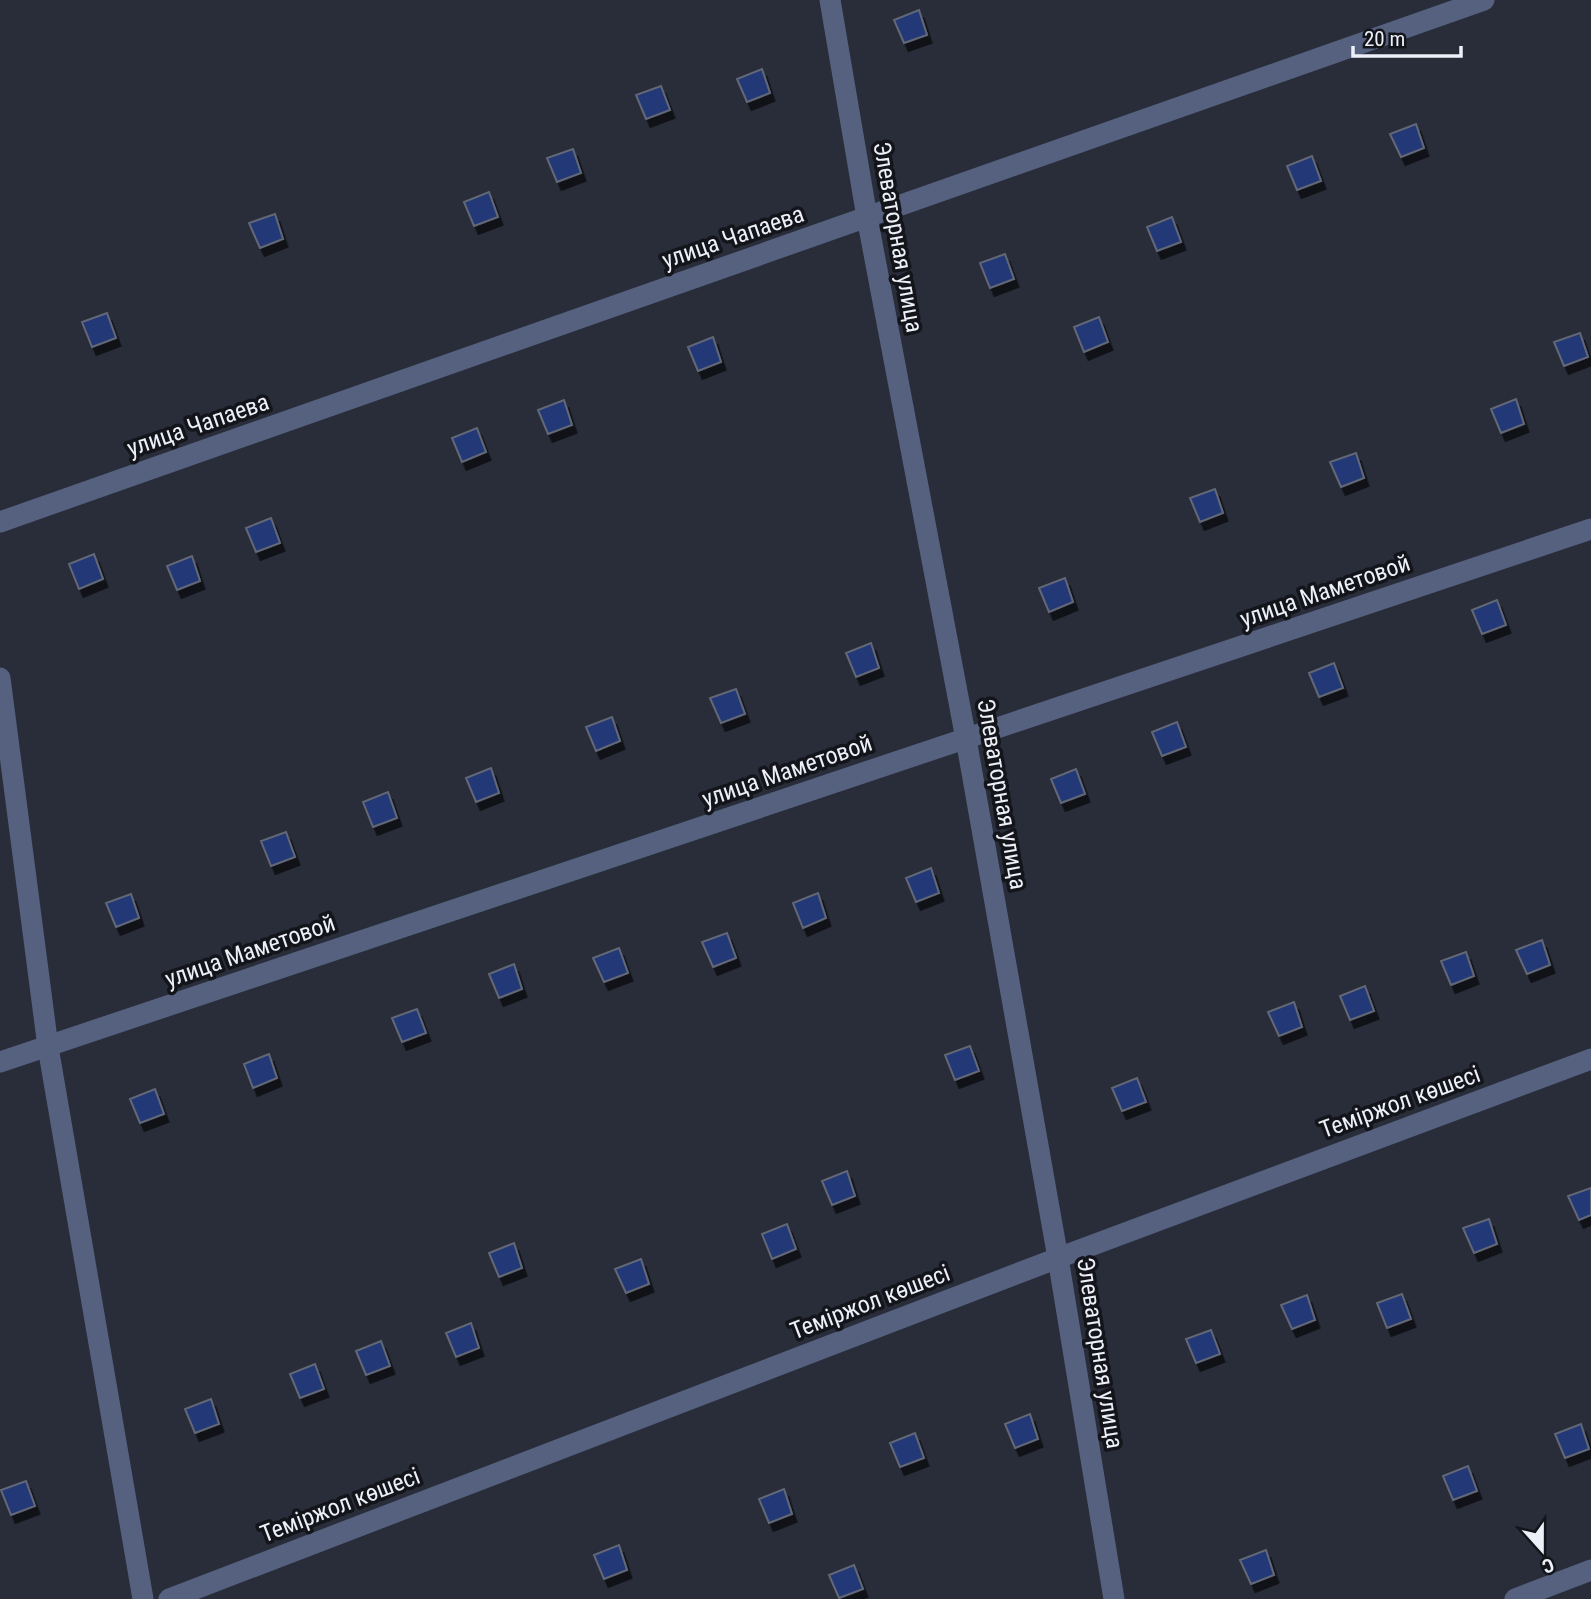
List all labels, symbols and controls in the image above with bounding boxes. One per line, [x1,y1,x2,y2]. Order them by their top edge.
scale bar [1353,14,1462,58]
text: 20 m [1364,27,1405,51]
street label: Элеваторная улица [867,139,929,335]
street label: улица Чапаева [658,200,808,274]
street label: улица Чапаева [123,388,273,462]
street label: улица Маметовой [1236,549,1414,633]
street label: Элеваторная улица [971,696,1033,892]
street label: улица Маметовой [698,729,876,813]
street label: улица Маметовой [161,909,339,993]
street label: Теміржол көшесі [1316,1060,1484,1144]
street label: Элеваторная улица [1071,1255,1129,1451]
street label: Теміржол көшесі [786,1259,954,1345]
street label: Теміржол көшесі [256,1462,424,1548]
north arrow [1507,1515,1577,1585]
text: С [1539,1553,1557,1578]

